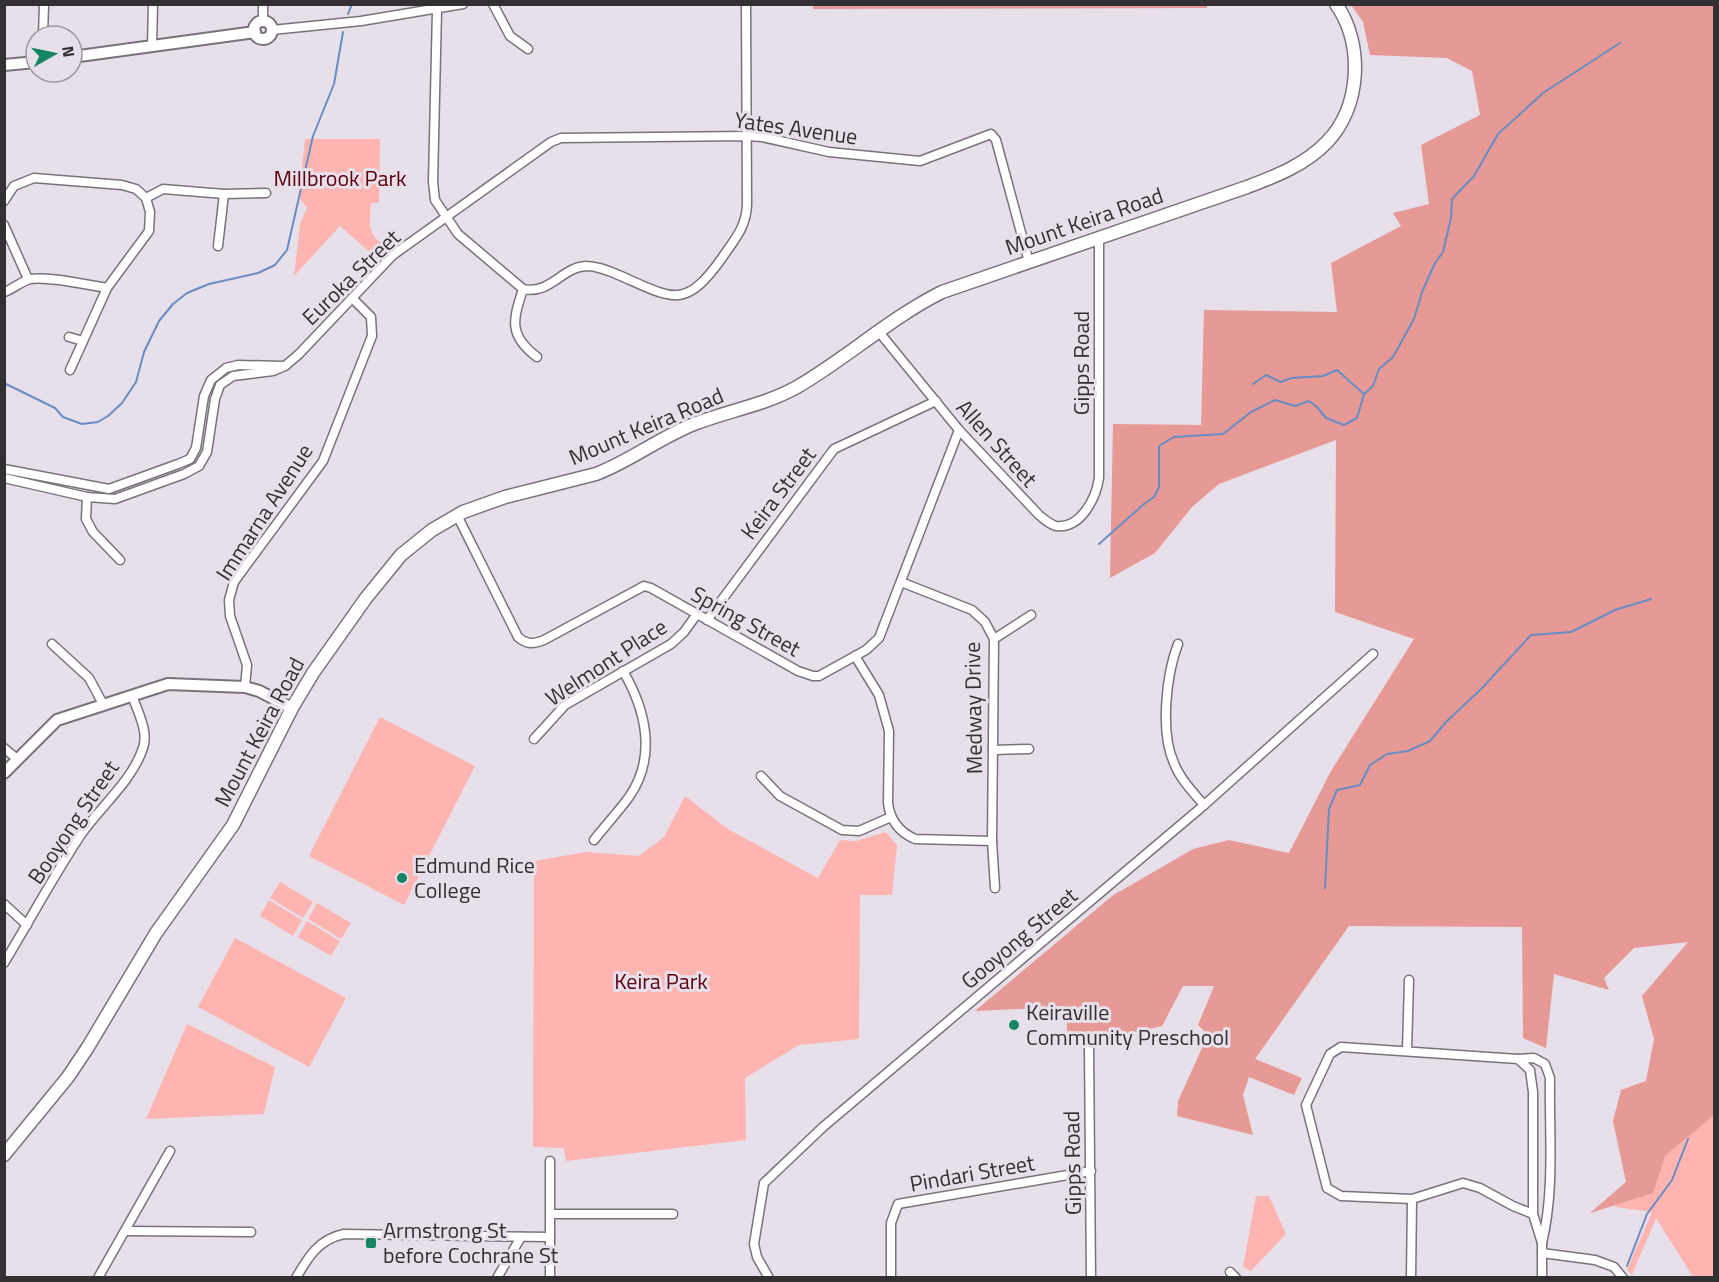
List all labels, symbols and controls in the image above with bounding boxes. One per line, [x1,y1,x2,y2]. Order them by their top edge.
north arrow [24,24,84,84]
text: N [56,44,82,59]
street label: Yates Avenue [732,103,860,153]
park label: Millbrook Park [273,161,407,195]
street label: Mount Keira Road [1000,178,1168,264]
street label: Euroka Street [294,221,408,333]
street label: Gipps Road [1064,311,1098,415]
street label: Mount Keira Road [563,378,729,474]
street label: Allen Street [948,392,1046,495]
street label: Immarna Avenue [207,437,321,587]
street label: Keira Street [732,439,824,546]
street label: Spring Street [685,577,807,665]
street label: Welmont Place [538,610,674,714]
street label: Medway Drive [955,642,991,774]
street label: Mount Keira Road [205,651,313,813]
street label: Booyong Street [19,753,127,891]
place label: Edmund Rice College [414,848,535,907]
marker: Edmund Rice College [395,871,409,885]
street label: Gooyong Street [953,879,1085,997]
park label: Keira Park [614,964,708,998]
place label: Keiraville Community Preschool [1026,995,1229,1054]
marker: Keiraville Community Preschool [1007,1018,1021,1032]
street label: Gipps Road [1054,1111,1090,1215]
street label: Pindari Street [907,1145,1037,1201]
place label: Armstrong St before Cochrane St [383,1213,559,1272]
marker: Armstrong St before Cochrane St [364,1236,378,1250]

